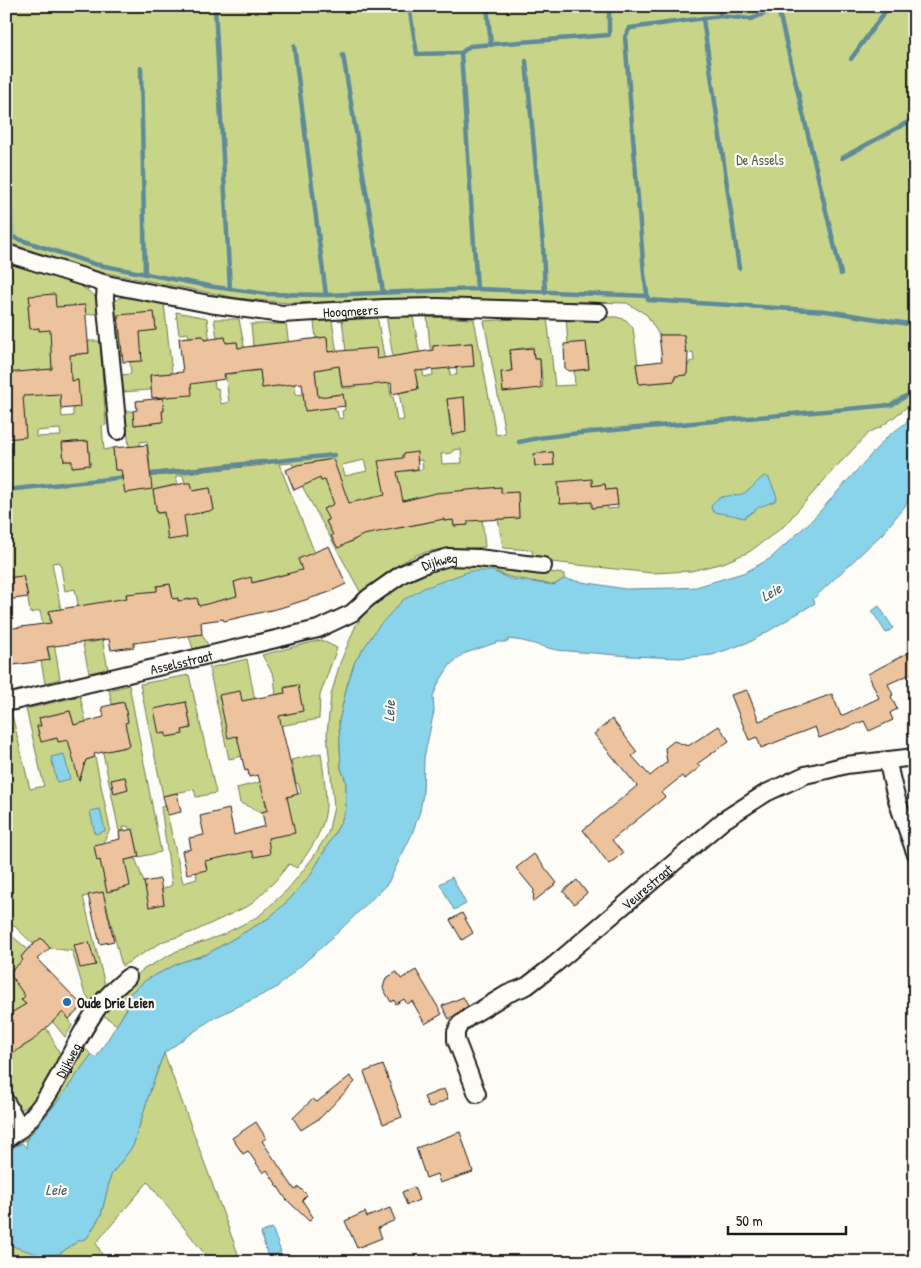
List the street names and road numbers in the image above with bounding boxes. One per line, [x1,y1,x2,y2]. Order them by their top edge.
street label: Hoogmeers [322,299,379,321]
street label: Dijkweg [418,547,458,574]
street label: Asselsstraat [148,645,215,678]
street label: Veurestraat [617,859,676,913]
street label: Dijkweg [50,1039,85,1081]

